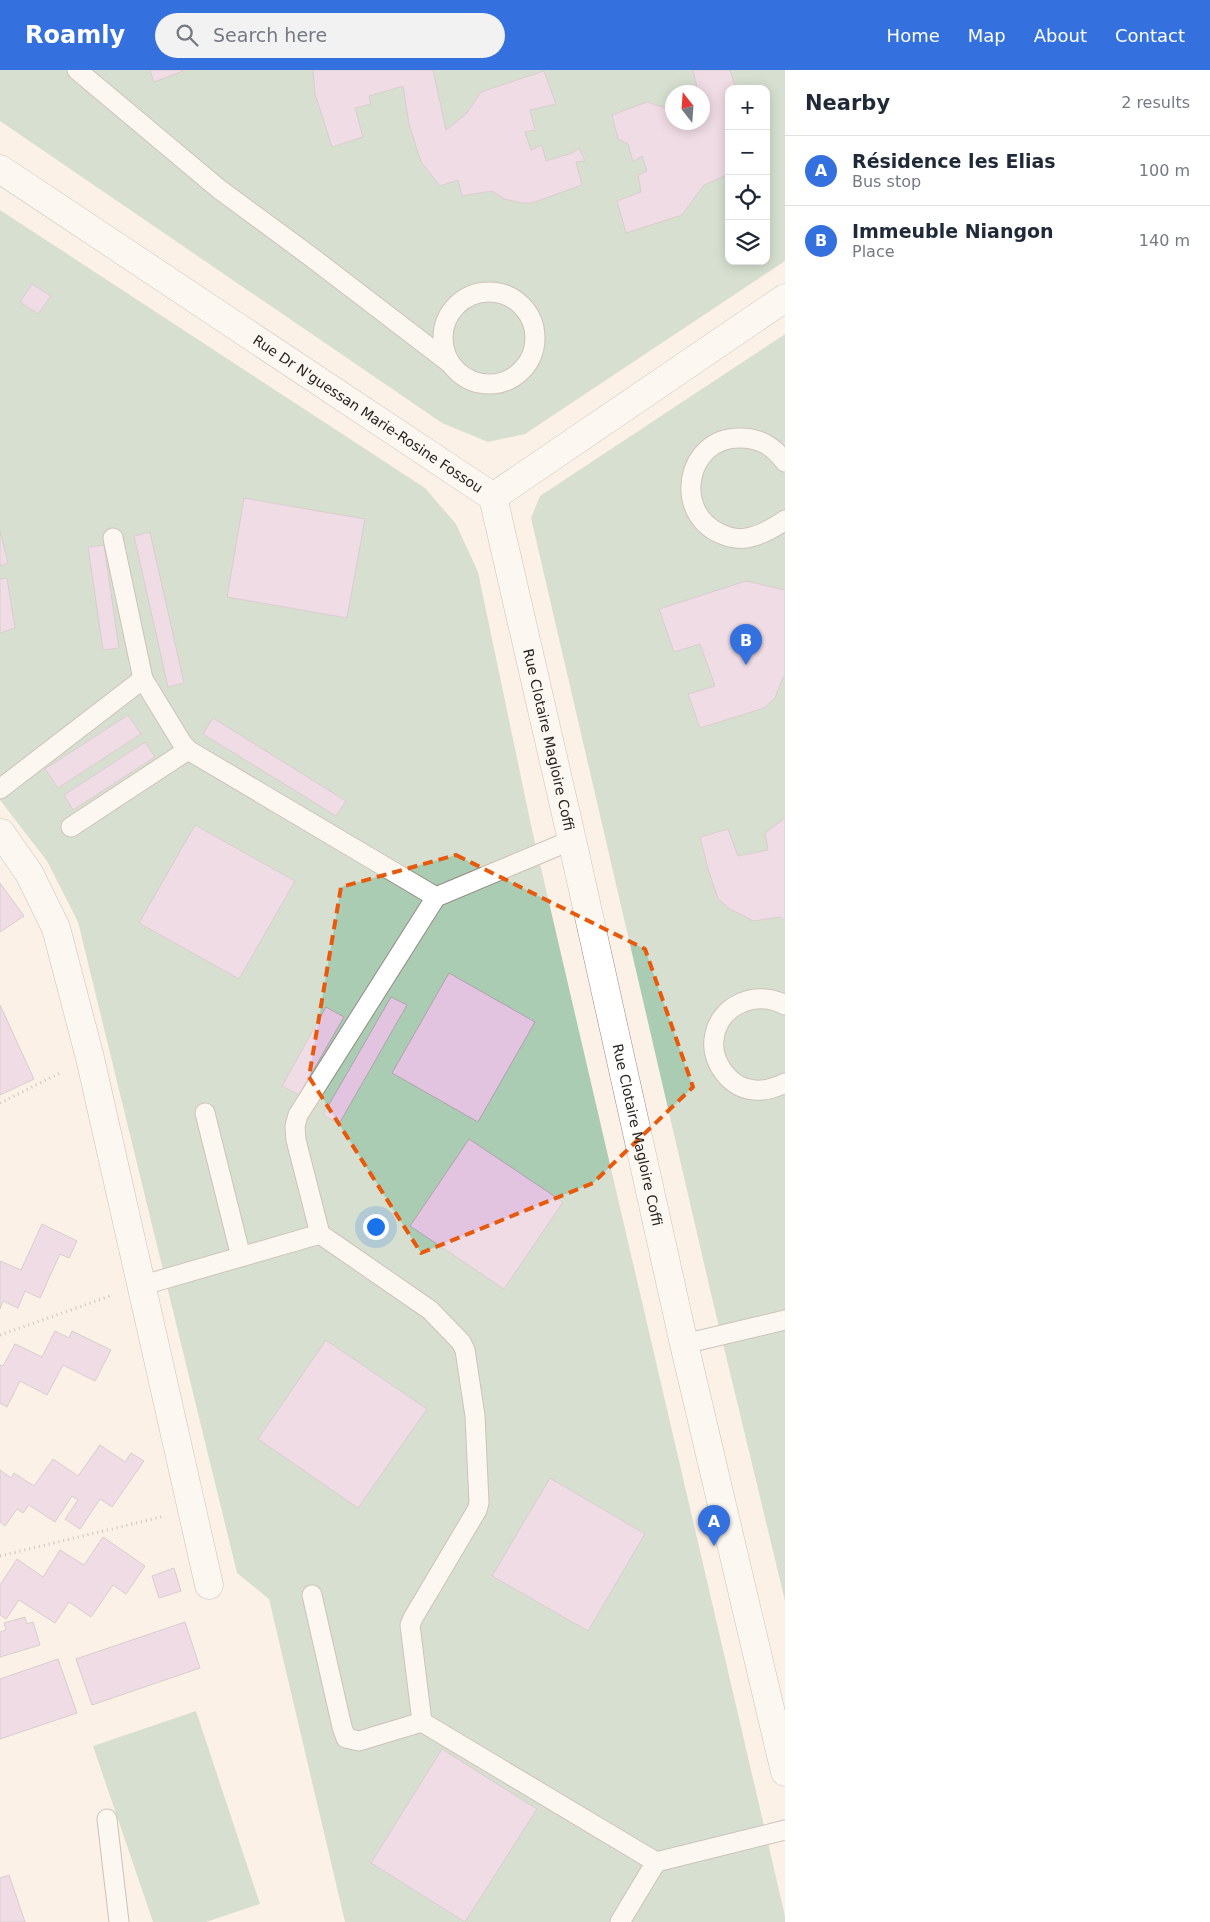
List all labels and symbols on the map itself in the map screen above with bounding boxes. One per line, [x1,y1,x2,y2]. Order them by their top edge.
north arrow [665,85,710,130]
street label: Rue Dr N'guessan Marie-Rosine Fossou [250,332,486,496]
pin: B [730,624,762,665]
street label: Rue Clotaire Magloire Coffi [520,647,578,832]
street label: Rue Clotaire Magloire Coffi [610,1042,666,1227]
your location [363,1214,389,1240]
pin: A [698,1505,730,1546]

